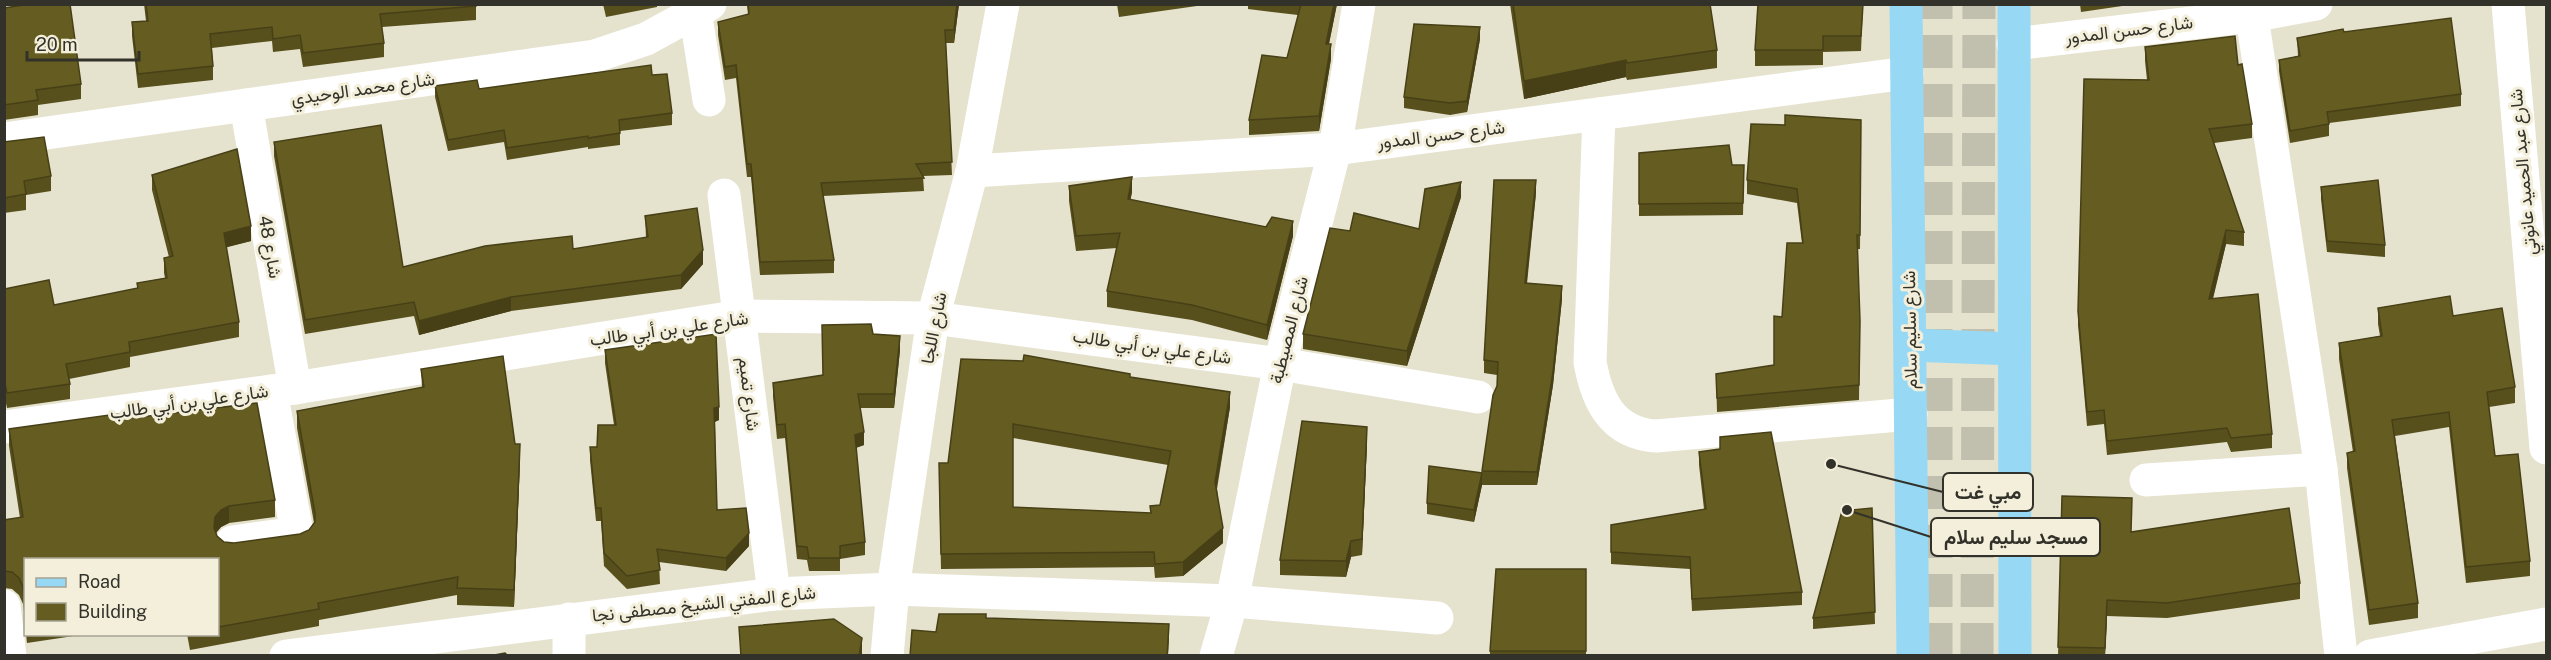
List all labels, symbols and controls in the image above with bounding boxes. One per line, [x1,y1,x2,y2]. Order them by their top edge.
street label: شارع حسن المدور [2063,11,2194,50]
scale bar [27,24,140,62]
text: 20 m [36,34,78,55]
street label: شارع محمد الوحيدي [290,68,437,114]
street label: شارع عبد الحميد عانوتي [2505,88,2545,256]
street label: شارع حسن المدور [1375,116,1506,155]
street label: شارع 48 [253,214,286,280]
street label: شارع سليم سلام [1898,271,1923,389]
street label: شارع المصيطبة [1265,274,1314,386]
street label: شارع اللجا [916,290,953,366]
street label: شارع علي بن أبي طالب [588,307,750,355]
street label: شارع علي بن أبي طالب [1071,325,1233,373]
street label: شارع تميم [733,356,764,432]
street label: شارع علي بن أبي طالب [108,380,270,428]
callout: مبي غت [1943,473,2033,511]
text: مبي غت [1955,480,2022,509]
callout: مسجد سليم سلام [1931,518,2100,556]
text: مسجد سليم سلام [1944,525,2088,550]
legend [24,558,219,636]
text: Road [78,571,121,592]
street label: شارع المفتي الشيخ مصطفى نجا [591,581,817,631]
text: Building [78,601,147,622]

